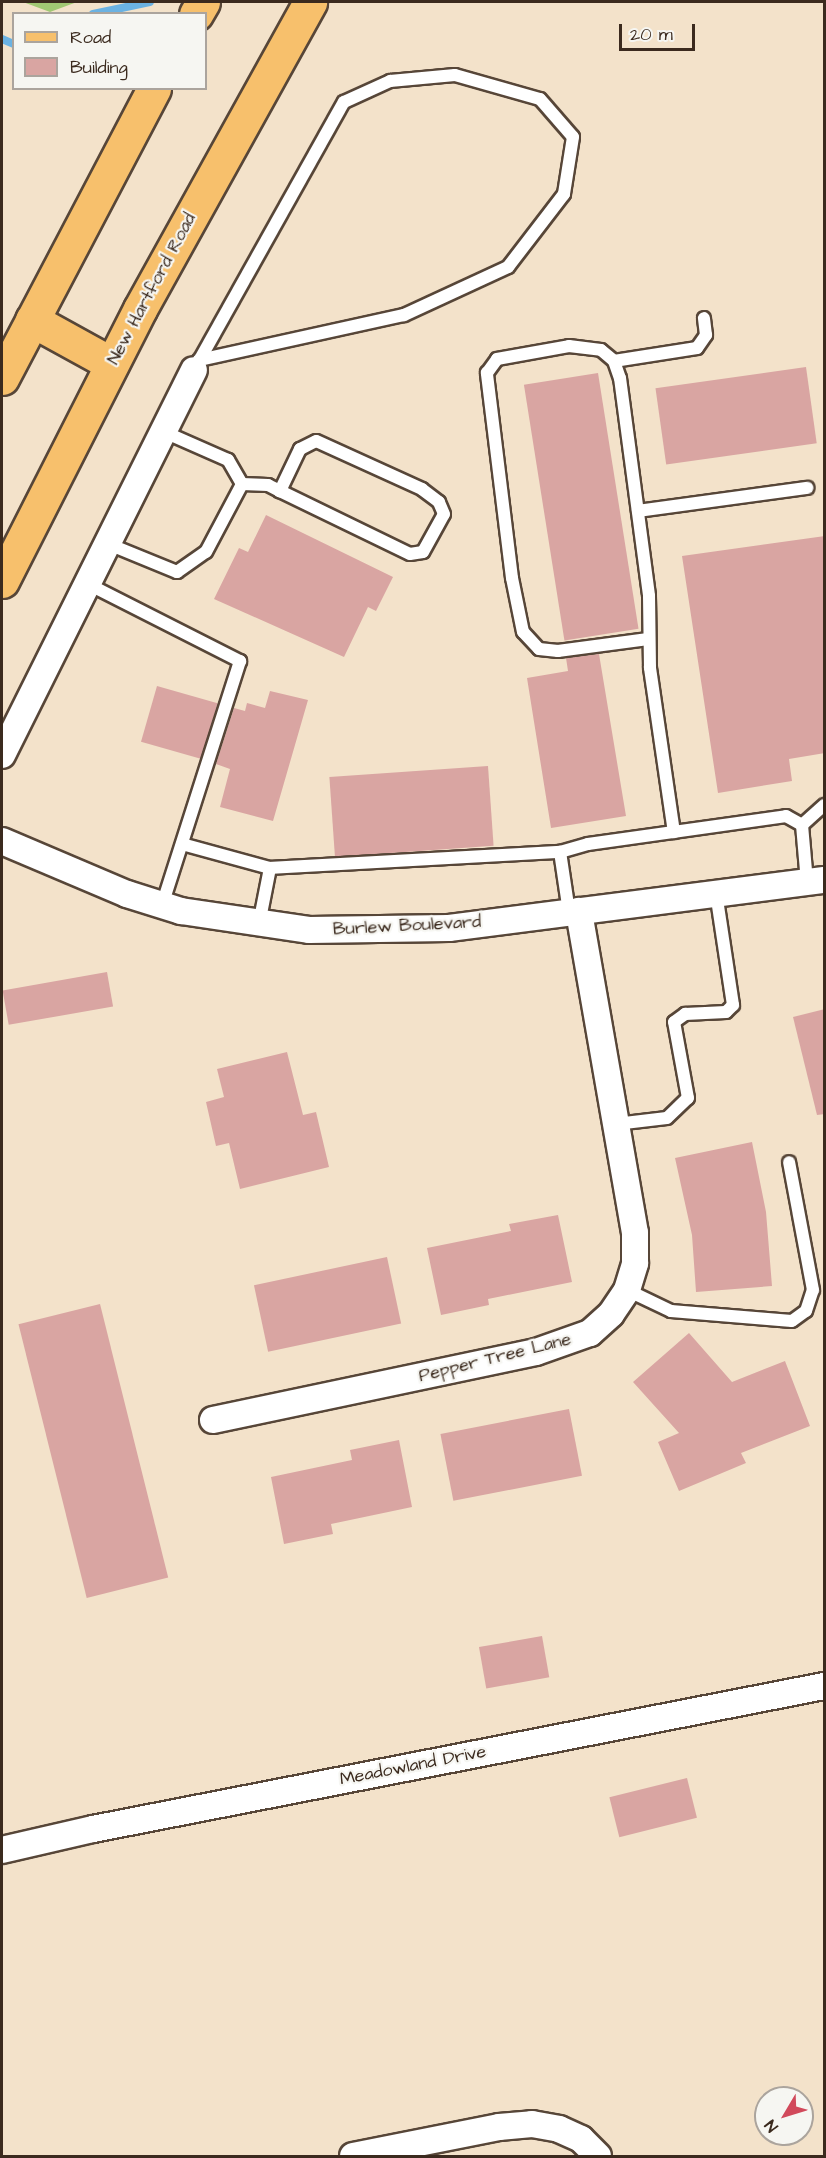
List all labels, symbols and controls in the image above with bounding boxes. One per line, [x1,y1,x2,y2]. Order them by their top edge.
legend [12,12,207,90]
scale bar [622,12,698,50]
text: 20 m [630,22,673,47]
text: Road [70,25,111,50]
text: Building [70,55,128,80]
street label: New Hartford Road [103,210,201,368]
street label: Burlew Boulevard [332,911,482,941]
street label: Pepper Tree Lane [417,1329,573,1387]
street label: Meadowland Drive [338,1741,488,1791]
north arrow [754,2086,814,2146]
text: N [760,2115,783,2137]

